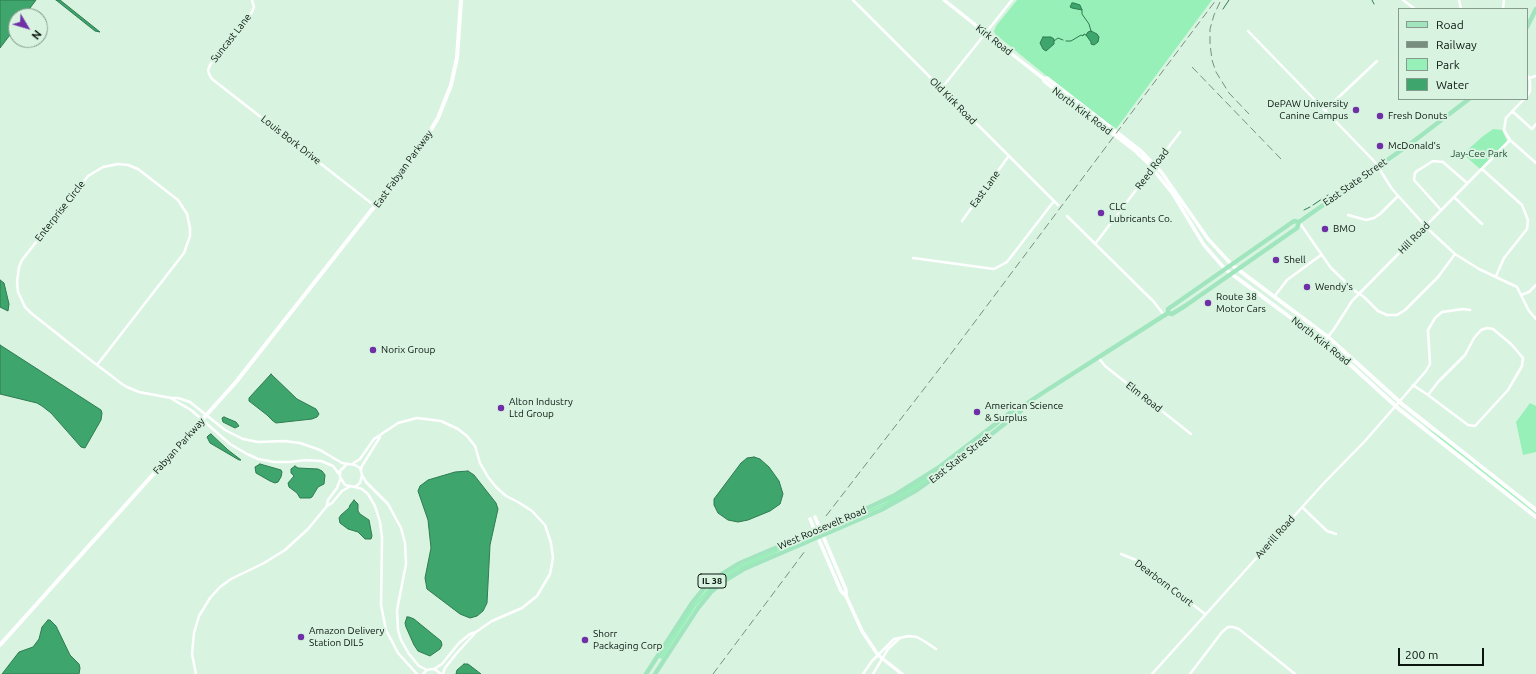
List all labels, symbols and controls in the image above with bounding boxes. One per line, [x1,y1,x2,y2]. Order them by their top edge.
north arrow [8,8,48,48]
legend [1398,8,1528,100]
street label: Suncast Lane [208,11,254,65]
text: Road [1436,18,1464,31]
street label: Kirk Road [973,22,1015,58]
text: N [29,28,44,42]
text: Railway [1436,38,1477,51]
text: Park [1436,58,1460,71]
street label: Old Kirk Road [927,75,979,127]
text: Water [1436,78,1469,91]
street label: North Kirk Road [1050,85,1114,137]
place label: DePAW University Canine Campus [1267,98,1348,122]
marker: DePAW University Canine Campus [1351,105,1361,115]
place label: Fresh Donuts [1388,110,1447,122]
marker: Fresh Donuts [1375,111,1385,121]
street label: Louis Bork Drive [259,113,323,167]
street label: East Fabyan Parkway [371,128,435,210]
place label: McDonald's [1388,140,1440,152]
marker: McDonald's [1375,141,1385,151]
street label: Reed Road [1133,146,1171,192]
park label: Jay-Cee Park [1450,148,1508,160]
street label: East State Street [1321,156,1389,208]
street label: East Lane [968,168,1002,210]
street label: Enterprise Circle [33,178,87,244]
place label: CLC Lubricants Co. [1109,201,1172,224]
marker: CLC Lubricants Co. [1096,208,1106,218]
street label: Hill Road [1396,220,1432,256]
place label: BMO [1333,223,1356,235]
marker: BMO [1320,224,1330,234]
place label: Shell [1284,254,1306,266]
marker: Shell [1271,255,1281,265]
place label: Wendy's [1315,281,1353,293]
marker: Wendy's [1302,282,1312,292]
place label: Route 38 Motor Cars [1216,291,1266,314]
marker: Route 38 Motor Cars [1203,298,1213,308]
street label: North Kirk Road [1289,314,1353,368]
place label: Norix Group [381,344,435,356]
marker: Norix Group [368,345,378,355]
street label: Elm Road [1124,379,1164,415]
place label: Alton Industry Ltd Group [509,396,573,420]
place label: American Science & Surplus [985,400,1063,424]
marker: Alton Industry Ltd Group [496,403,506,413]
marker: American Science & Surplus [972,407,982,417]
street label: Fabyan Parkway [151,415,207,477]
street label: East State Street [927,430,993,486]
street label: West Roosevelt Road [776,504,868,552]
street label: Averill Road [1253,513,1297,561]
street label: Dearborn Court [1132,557,1196,609]
road number: IL 38 [698,574,726,588]
place label: Amazon Delivery Station DIL5 [309,625,384,648]
place label: Shorr Packaging Corp [593,628,662,652]
marker: Amazon Delivery Station DIL5 [296,632,306,642]
marker: Shorr Packaging Corp [580,635,590,645]
scale bar [1400,640,1486,666]
text: 200 m [1405,648,1438,661]

